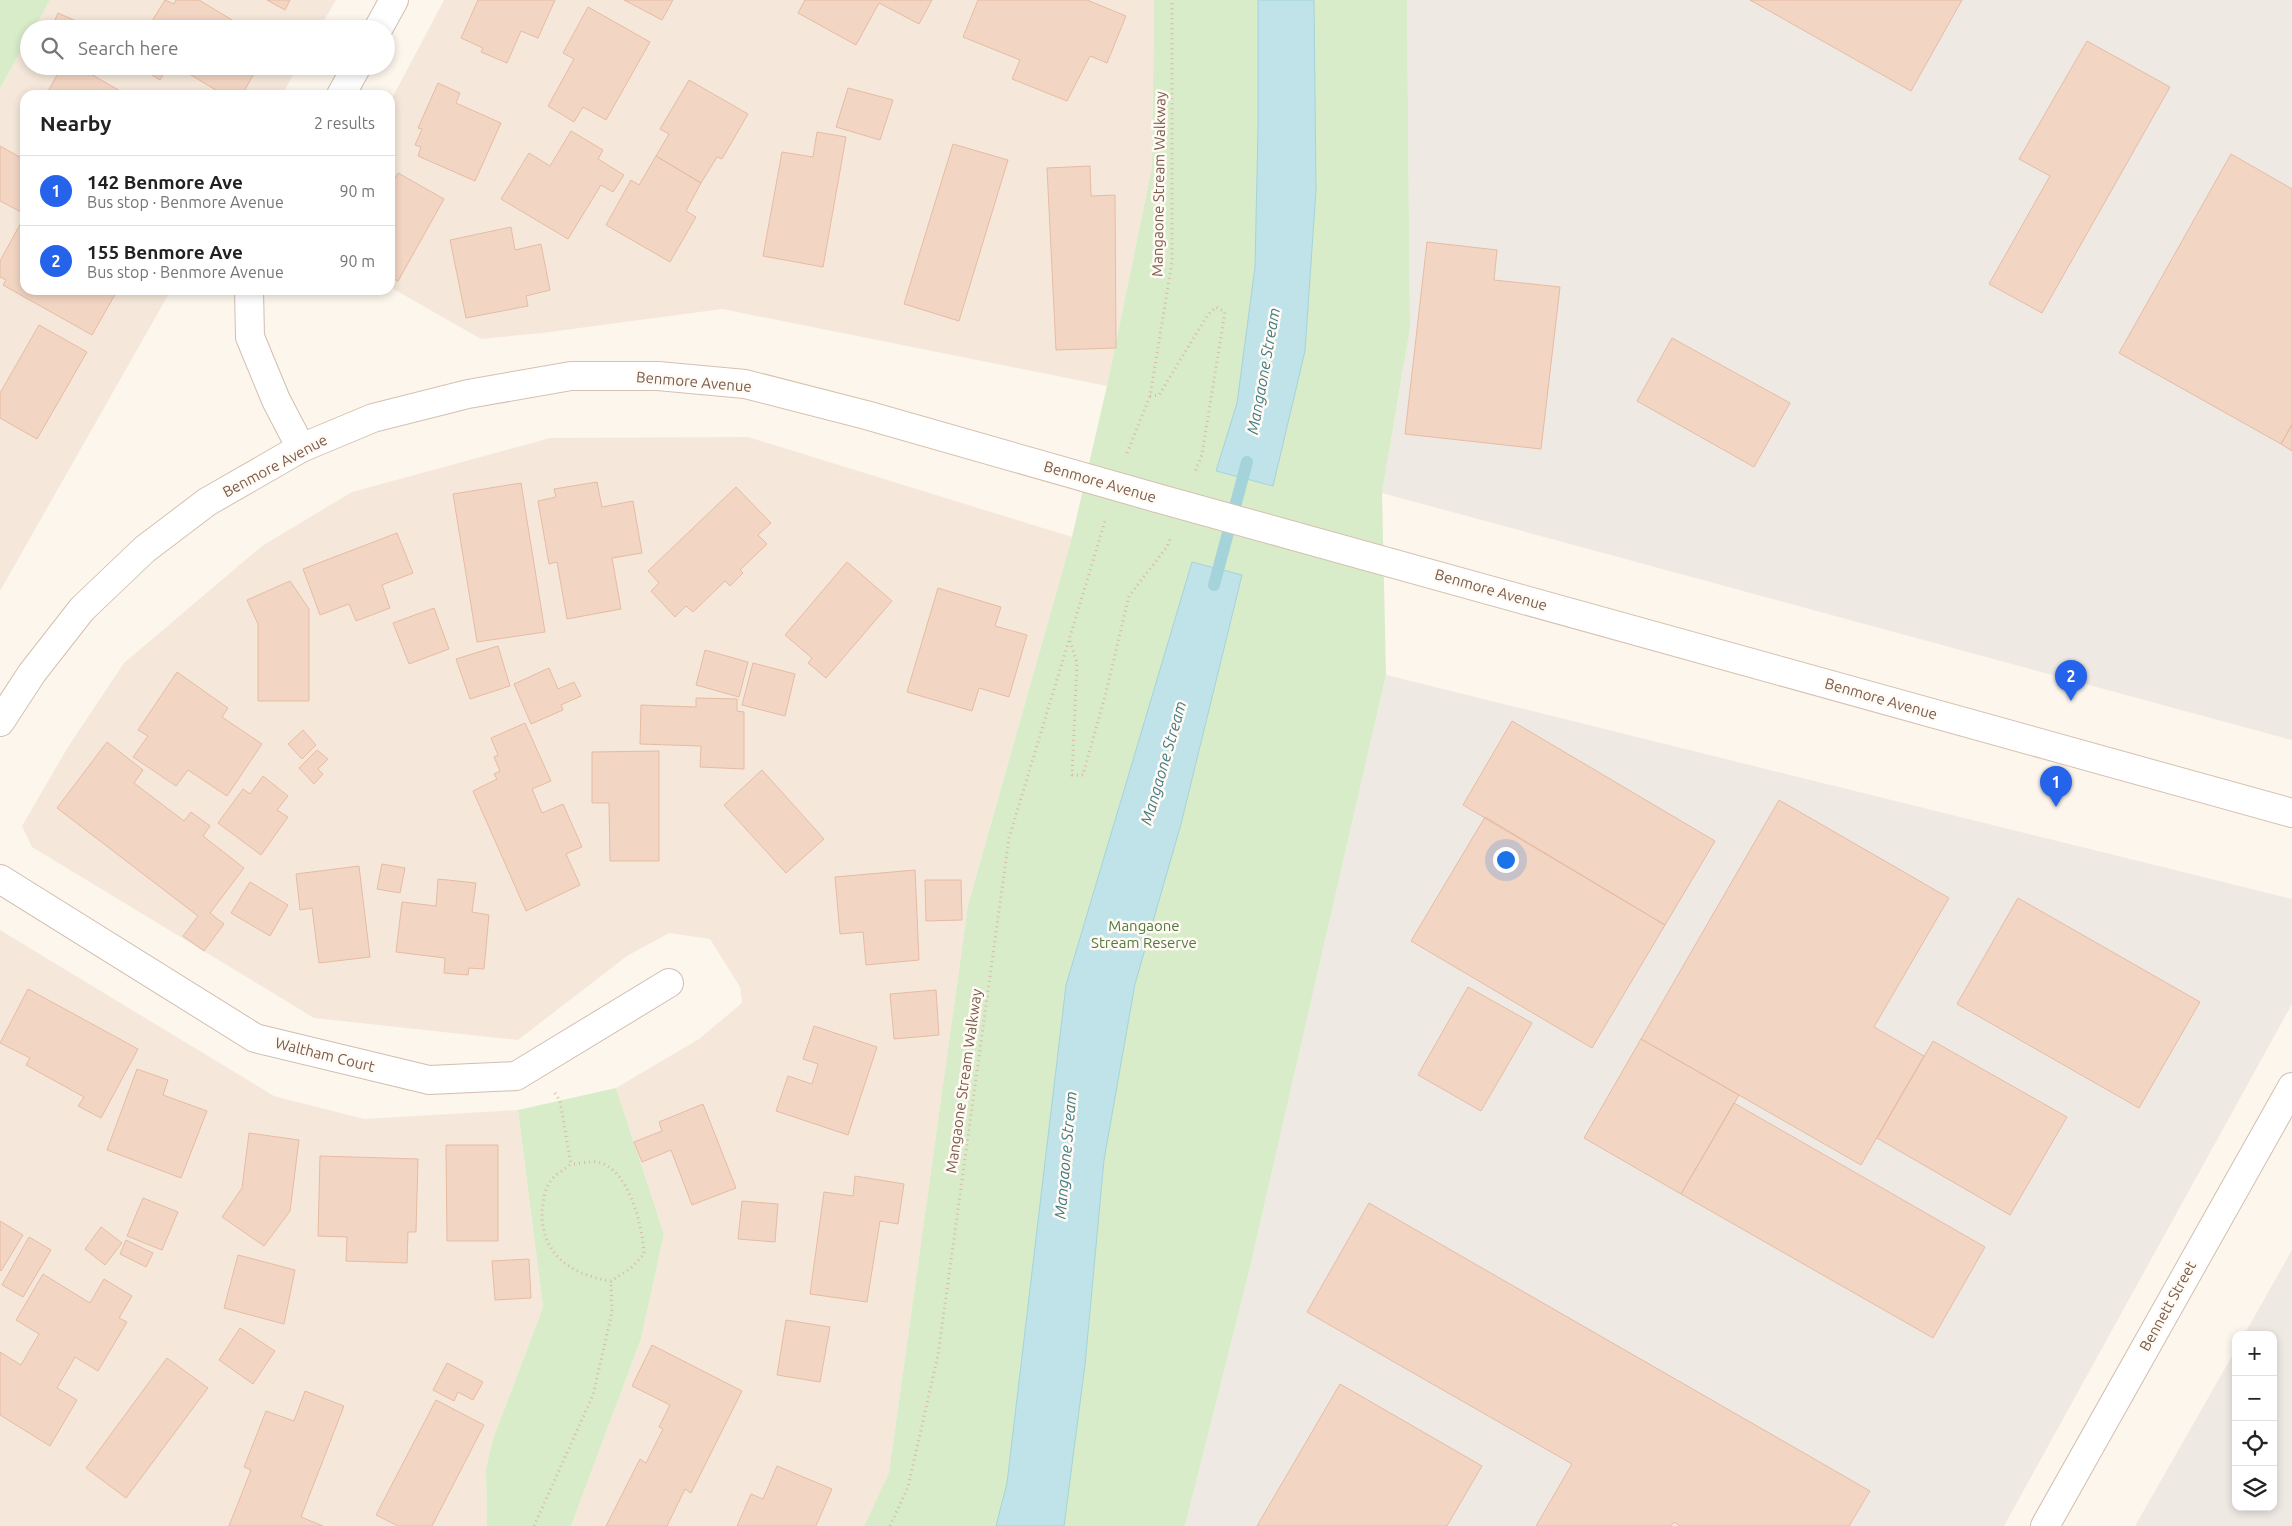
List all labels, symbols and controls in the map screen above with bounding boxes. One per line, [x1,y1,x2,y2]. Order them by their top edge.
search box [20,20,395,75]
icon: search [38,34,66,62]
text: Search here [78,37,178,59]
street label: Mangaone Stream Walkway [1148,91,1169,277]
text: Nearby [40,111,111,135]
text: 2 results [314,114,375,132]
text: 142 Benmore Ave [87,171,243,193]
text: 1 [51,182,61,200]
text: 90 m [339,182,375,200]
text: Bus stop · Benmore Avenue [87,193,284,211]
text: 155 Benmore Ave [87,241,243,263]
text: 2 [51,252,61,270]
text: 90 m [339,252,375,270]
text: Bus stop · Benmore Avenue [87,263,284,281]
water label: Mangaone Stream [1243,306,1283,436]
street label: Benmore Avenue [636,368,753,395]
street label: Benmore Avenue [220,431,330,500]
street label: Benmore Avenue [1042,457,1158,506]
street label: Benmore Avenue [1433,565,1549,614]
pin: 2 [2055,660,2087,701]
street label: Benmore Avenue [1823,674,1939,723]
water label: Mangaone Stream [1137,699,1189,827]
pin: 1 [2040,766,2072,807]
your location [1493,847,1519,873]
park label: Mangaone Stream Reserve [1091,917,1197,951]
street label: Mangaone Stream Walkway [942,988,985,1174]
street label: Waltham Court [274,1034,377,1075]
water label: Mangaone Stream [1050,1090,1080,1220]
street label: Bennett Street [2136,1258,2199,1354]
map controls [2232,1331,2277,1511]
button: + [2232,1331,2277,1376]
button: − [2232,1376,2277,1421]
button: locate [2232,1421,2277,1466]
button: layers [2232,1466,2277,1511]

